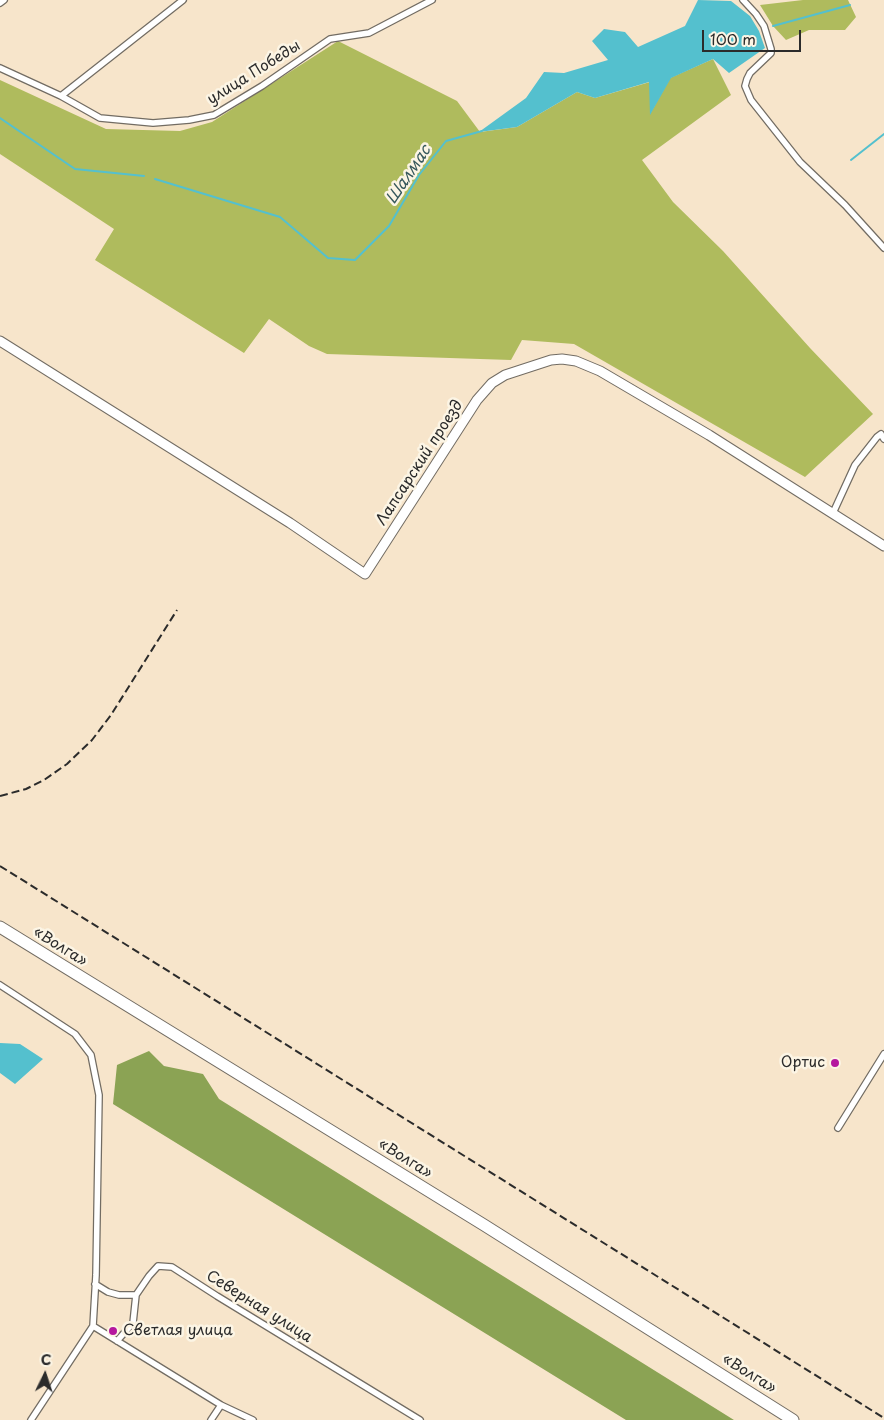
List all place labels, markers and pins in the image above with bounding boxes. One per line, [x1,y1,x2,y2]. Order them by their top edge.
place label: Ортис [781,1054,825,1072]
marker: Ортис [829,1057,841,1069]
place label: Светлая улица [123,1322,233,1340]
marker: Светлая улица [107,1325,119,1337]

